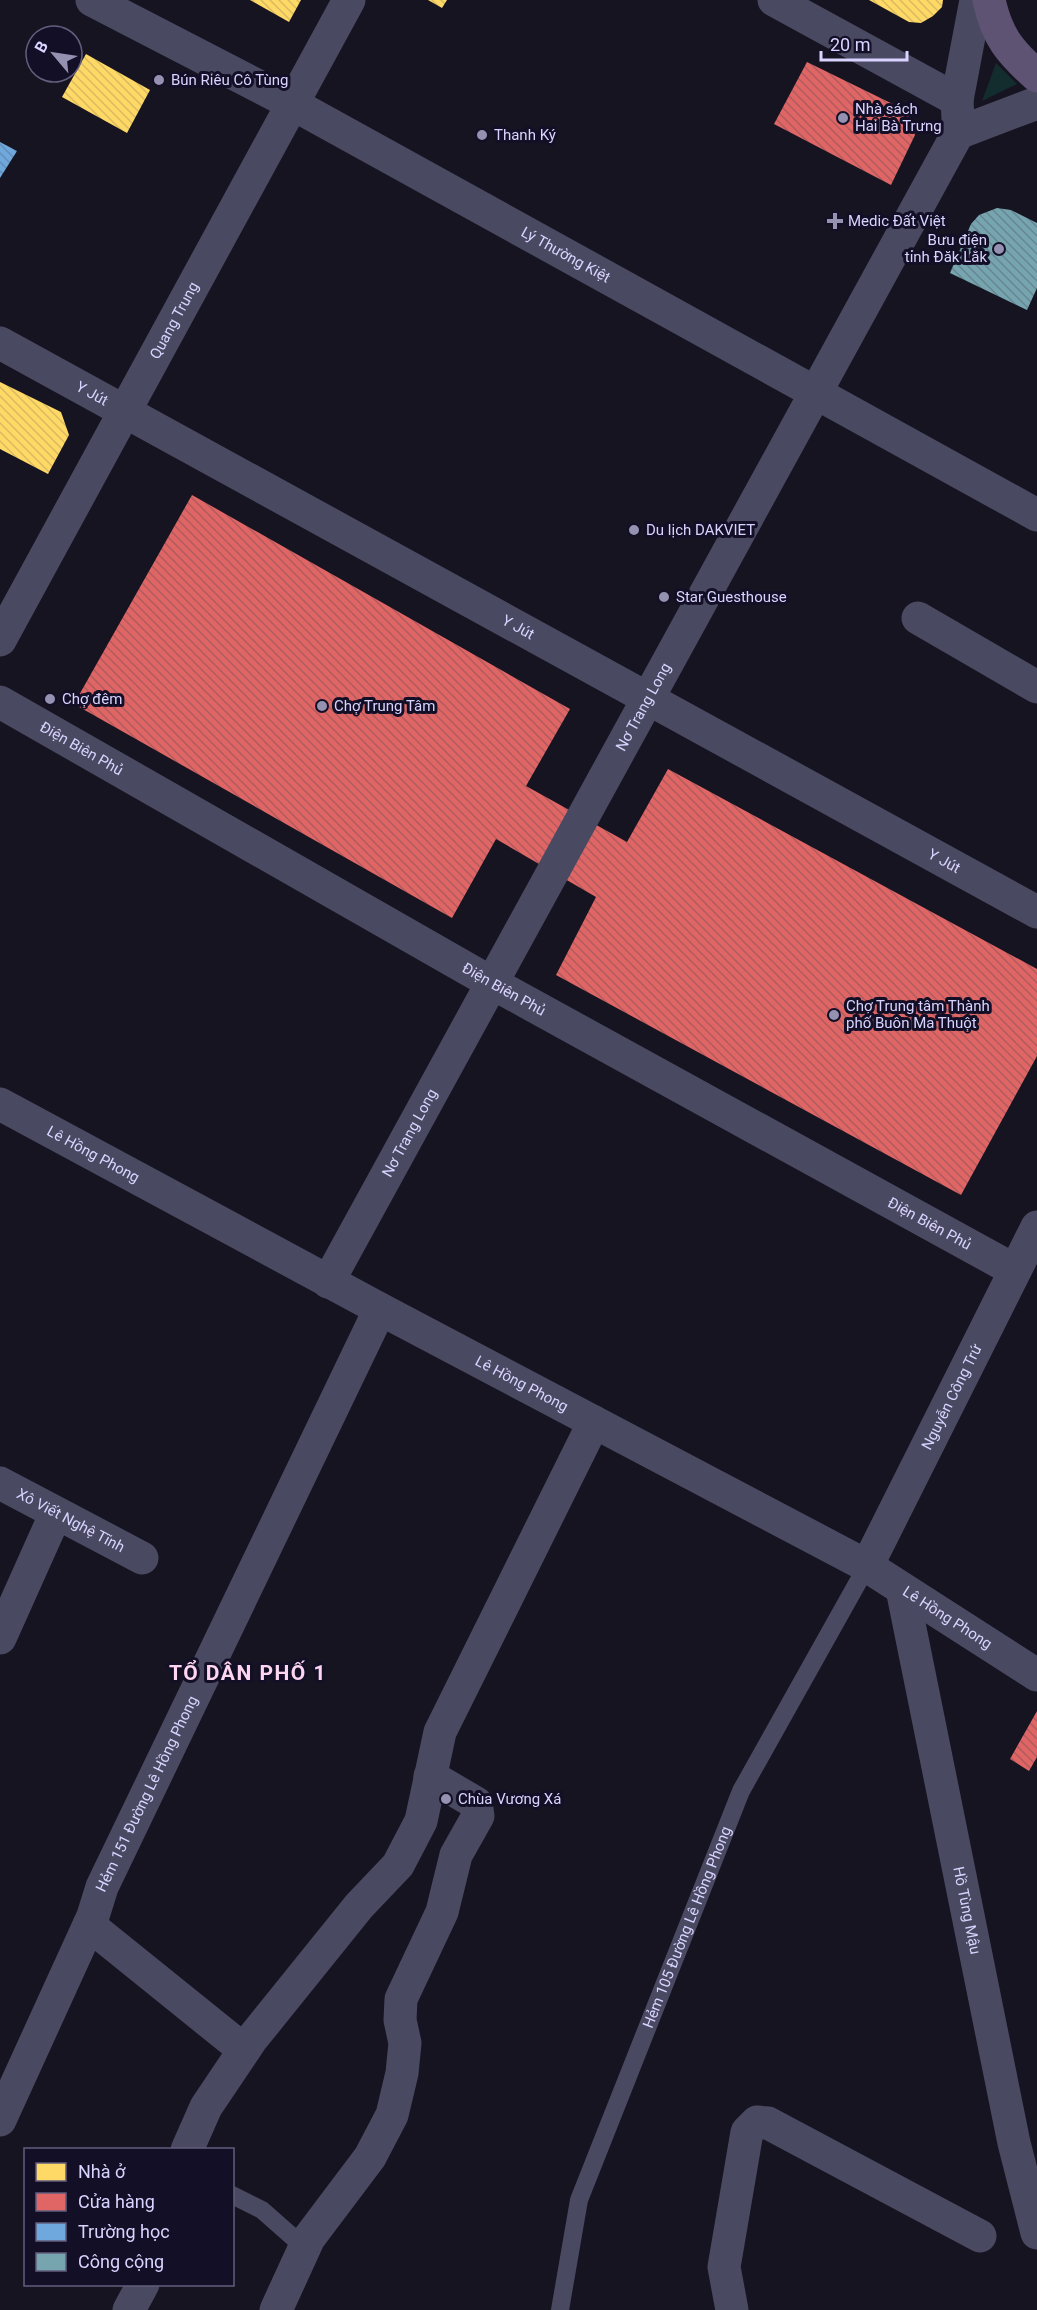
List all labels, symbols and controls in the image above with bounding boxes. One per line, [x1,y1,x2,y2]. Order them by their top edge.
north arrow [24,24,84,84]
scale bar [821,24,906,62]
text: 20 m [830,34,870,55]
text: B [31,38,52,56]
place label: Bún Riêu Cô Tùng [171,71,288,89]
marker: Bún Riêu Cô Tùng [152,73,166,87]
place label: Nhà sách Hai Bà Trưng [855,100,942,135]
marker: Nhà sách Hai Bà Trưng [836,111,850,125]
place label: Thanh Ký [494,126,556,144]
marker: Thanh Ký [475,128,489,142]
marker: Medic Đất Việt [826,212,844,230]
place label: Medic Đất Việt [848,212,946,230]
street label: Lý Thường Kiệt [518,223,614,287]
place label: Bưu điện tỉnh Đăk Lăk [905,231,987,266]
marker: Bưu điện tỉnh Đăk Lăk [992,242,1006,256]
street label: Quang Trung [146,279,203,362]
street label: Y Jút [73,377,111,410]
place label: Du lịch DAKVIET [646,521,755,539]
marker: Du lịch DAKVIET [627,523,641,537]
place label: Star Guesthouse [676,588,787,606]
marker: Star Guesthouse [657,590,671,604]
street label: Y Jút [499,611,538,643]
street label: Nơ Trang Long [612,660,675,754]
place label: Chợ đêm [62,690,122,708]
marker: Chợ đêm [43,692,57,706]
place label: Chợ Trung Tâm [334,697,435,715]
marker: Chợ Trung Tâm [315,699,329,713]
street label: Điện Biên Phủ [37,718,126,779]
street label: Y Jút [925,845,964,877]
street label: Điện Biên Phủ [459,959,549,1020]
place label: Chợ Trung tâm Thành phố Buôn Ma Thuột [846,997,990,1032]
marker: Chợ Trung tâm Thành phố Buôn Ma Thuột [827,1008,841,1022]
street label: Nơ Trang Long [378,1086,441,1180]
street label: Lê Hồng Phong [44,1122,143,1187]
street label: Điện Biên Phủ [885,1193,975,1254]
street label: Nguyễn Công Trứ [918,1341,986,1453]
street label: Lê Hồng Phong [472,1352,571,1416]
street label: Xô Viết Nghệ Tĩnh [14,1485,128,1556]
street label: Lê Hồng Phong [899,1582,995,1653]
district label: TỔ DÂN PHỐ 1 [169,1660,327,1685]
street label: Hẻm 151 Đường Lê Hồng Phong [92,1693,202,1895]
place label: Chùa Vương Xá [458,1790,561,1808]
marker: Chùa Vương Xá [439,1792,453,1806]
street label: Hẻm 105 Đường Lê Hồng Phong [639,1824,735,2031]
street label: Hồ Tùng Mậu [949,1865,985,1956]
legend [24,2148,234,2286]
text: Nhà ở [78,2161,126,2182]
text: Cửa hàng [78,2191,155,2212]
text: Trường học [78,2221,170,2242]
text: Công cộng [78,2251,164,2272]

